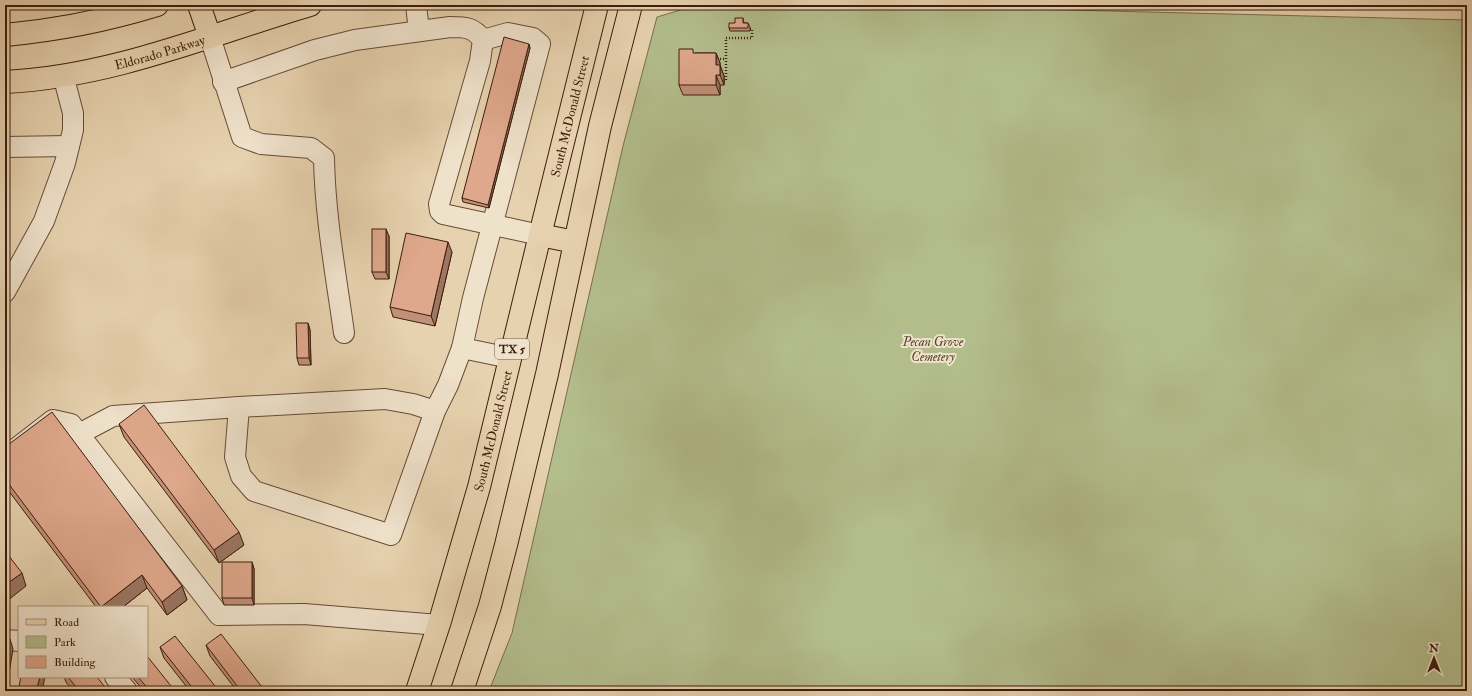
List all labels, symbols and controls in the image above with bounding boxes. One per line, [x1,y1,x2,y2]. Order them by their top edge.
street label: Eldorado Parkway [113,32,208,74]
street label: South McDonald Street [548,54,593,179]
park label: Pecan Grove Cemetery [902,334,964,365]
road number: TX 5 [495,339,529,359]
street label: South McDonald Street [471,369,516,494]
legend [18,606,148,678]
text: Road [54,615,79,630]
text: Park [54,635,76,650]
north arrow [1414,638,1454,678]
text: N [1428,642,1440,655]
text: Building [54,655,97,670]

